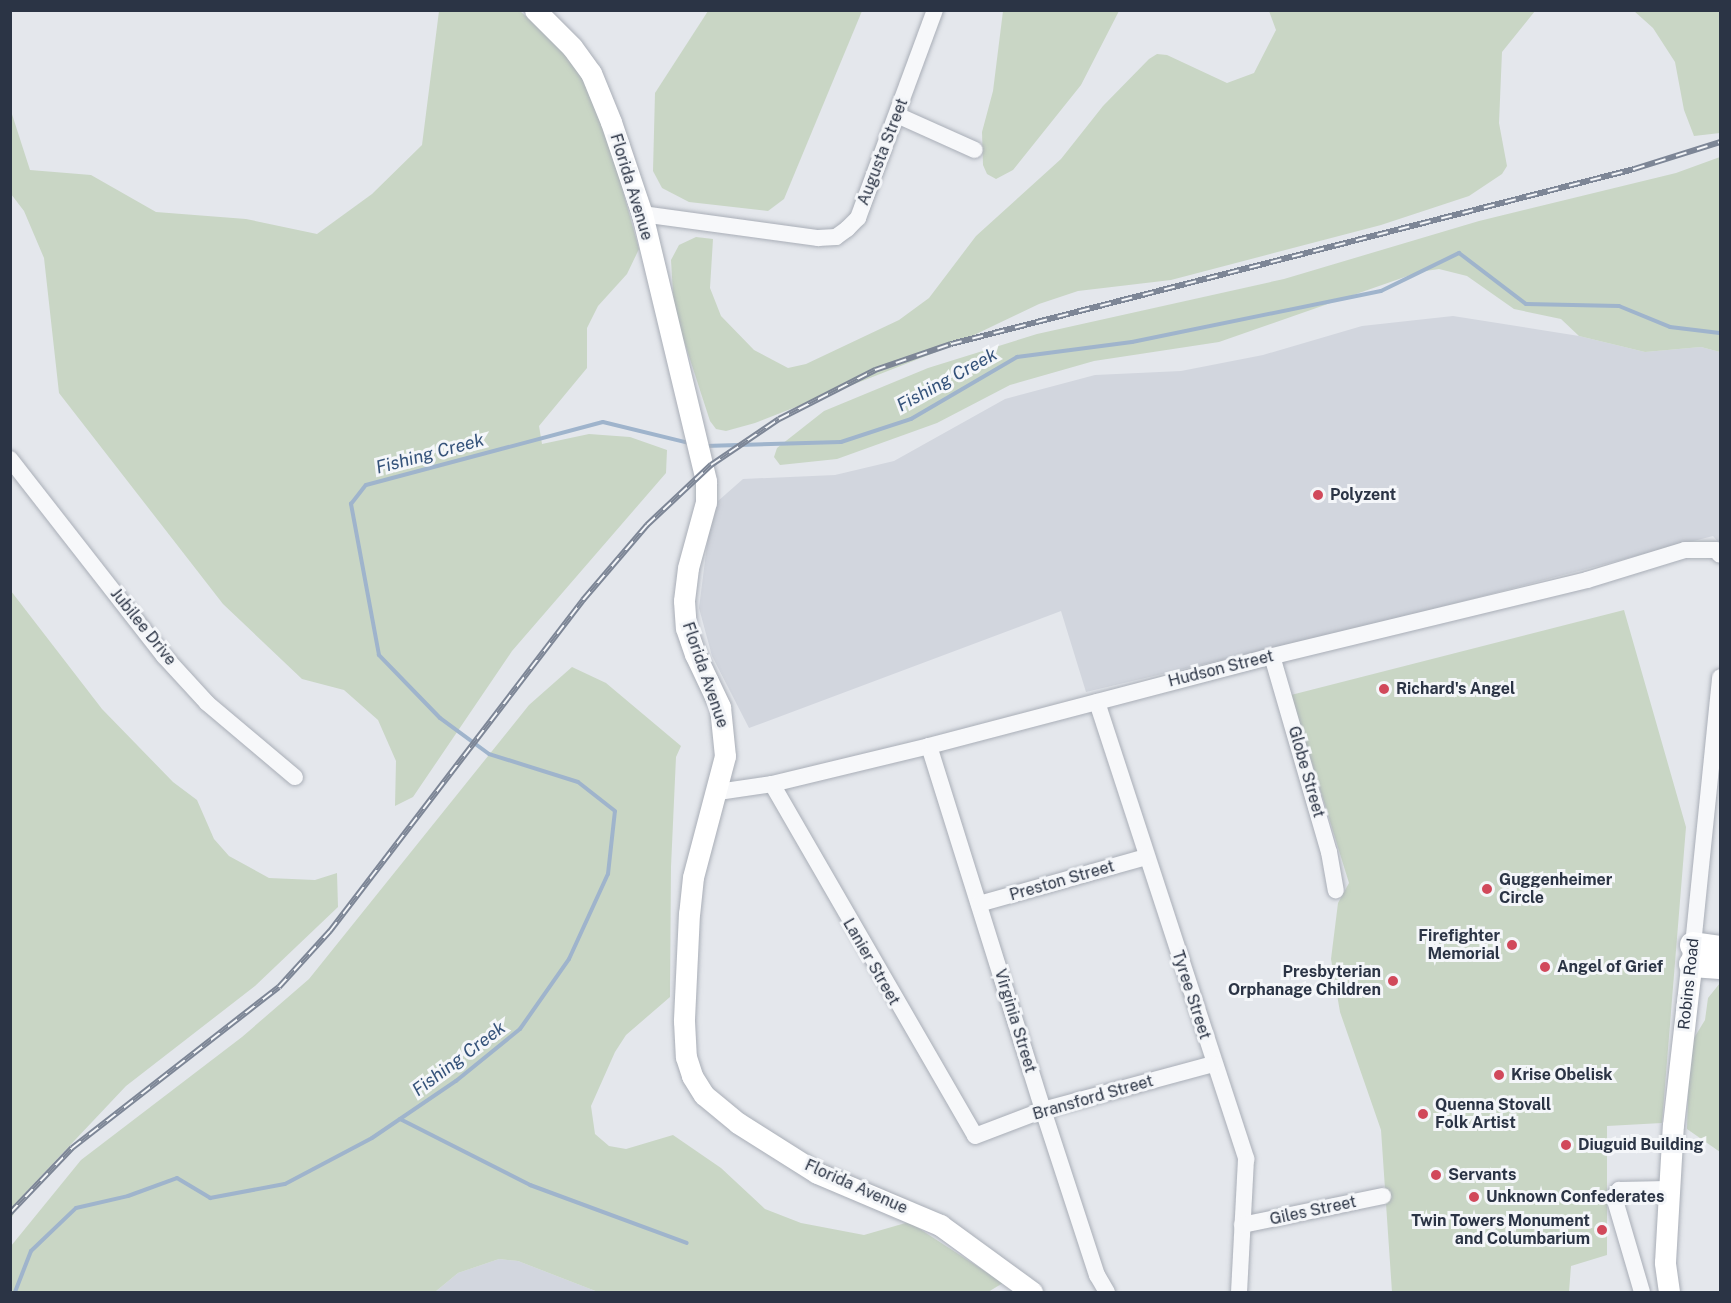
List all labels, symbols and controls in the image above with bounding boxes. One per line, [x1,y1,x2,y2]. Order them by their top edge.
street label: Augusta Street [854,96,912,208]
street label: Florida Avenue [606,131,656,243]
water label: Fishing Creek [893,344,1001,416]
water label: Fishing Creek [373,429,487,479]
place label: Polyzent [1330,485,1396,505]
marker: Polyzent [1311,488,1325,502]
street label: Jubilee Drive [106,584,180,670]
street label: Florida Avenue [678,620,732,730]
street label: Hudson Street [1166,647,1276,691]
place label: Richard's Angel [1396,679,1515,699]
marker: Richard's Angel [1377,682,1391,696]
street label: Globe Street [1284,724,1328,820]
street label: Preston Street [1007,857,1117,905]
place label: Guggenheimer Circle [1499,870,1612,908]
marker: Guggenheimer Circle [1480,882,1494,896]
street label: Lanier Street [838,915,904,1009]
place label: Firefighter Memorial [1418,926,1500,964]
street label: Robins Road [1675,937,1703,1031]
marker: Firefighter Memorial [1505,938,1519,952]
street label: Tyree Street [1168,948,1214,1042]
place label: Angel of Grief [1557,957,1663,977]
marker: Angel of Grief [1538,960,1552,974]
place label: Presbyterian Orphanage Children [1228,962,1381,1000]
street label: Virginia Street [990,967,1040,1075]
marker: Presbyterian Orphanage Children [1386,974,1400,988]
water label: Fishing Creek [408,1017,510,1101]
place label: Krise Obelisk [1511,1065,1613,1085]
marker: Krise Obelisk [1492,1068,1506,1082]
street label: Bransford Street [1031,1072,1155,1124]
place label: Quenna Stovall Folk Artist [1435,1095,1551,1133]
marker: Quenna Stovall Folk Artist [1416,1107,1430,1121]
place label: Diuguid Building [1578,1135,1704,1155]
marker: Diuguid Building [1559,1138,1573,1152]
street label: Florida Avenue [802,1156,910,1218]
place label: Servants [1448,1165,1516,1185]
marker: Servants [1429,1168,1443,1182]
place label: Unknown Confederates [1486,1187,1664,1207]
marker: Unknown Confederates [1467,1190,1481,1204]
street label: Giles Street [1268,1192,1358,1230]
place label: Twin Towers Monument and Columbarium [1411,1211,1590,1249]
marker: Twin Towers Monument and Columbarium [1595,1223,1609,1237]

